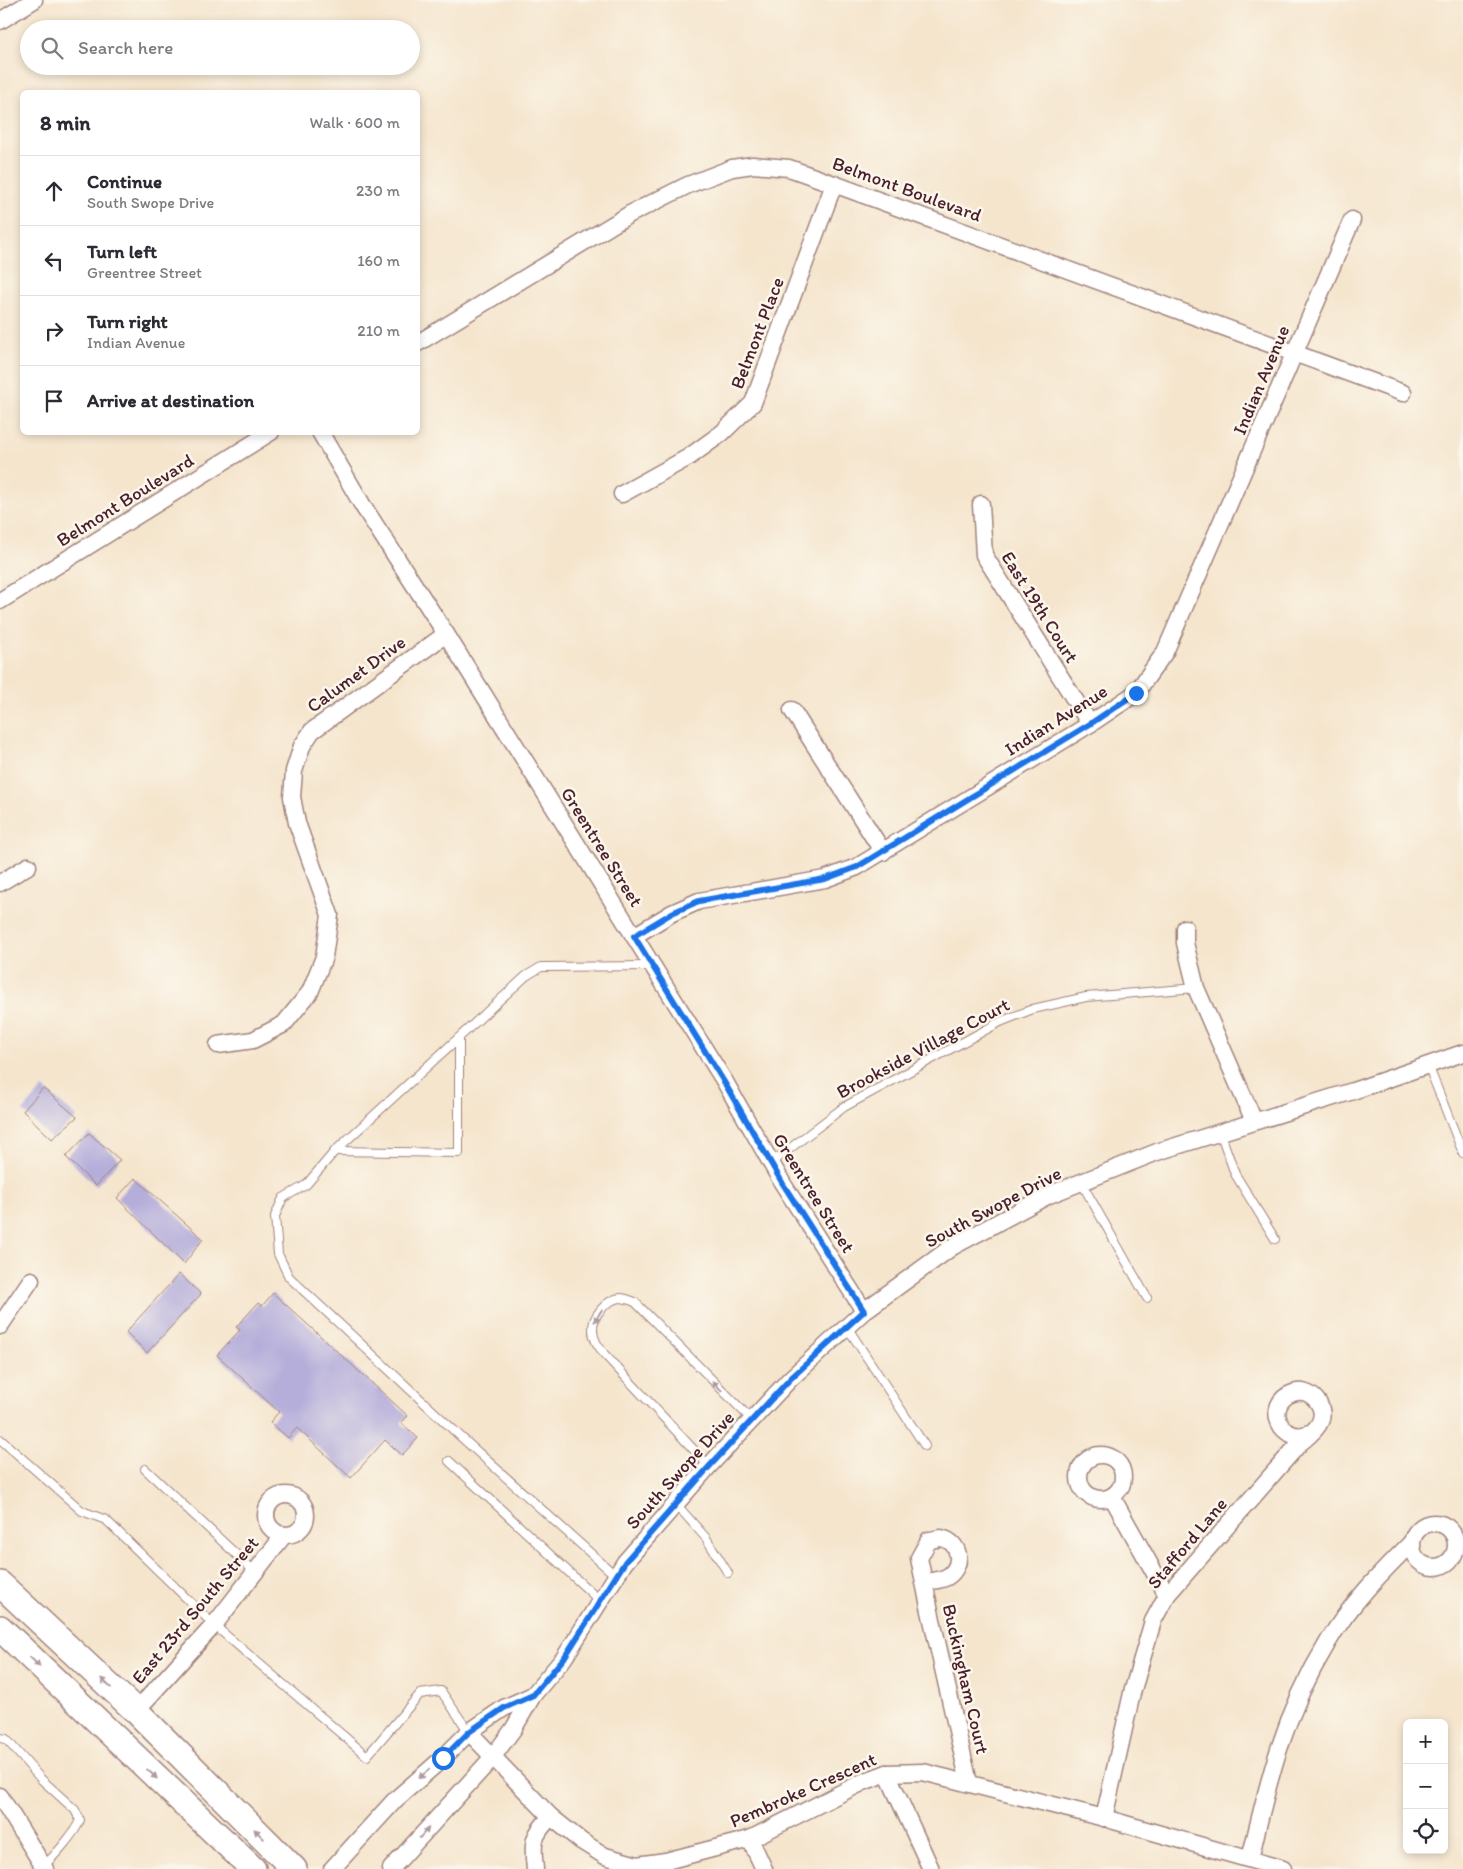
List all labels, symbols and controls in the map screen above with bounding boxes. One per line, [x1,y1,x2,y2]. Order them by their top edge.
search box [20,20,420,75]
icon: search [38,34,66,62]
text: Search here [78,36,173,59]
text: 8 min [40,110,90,135]
text: Walk · 600 m [310,113,400,132]
street label: Belmont Boulevard [829,151,985,227]
text: Continue [87,170,162,193]
icon: ahead [40,177,68,205]
text: 230 m [356,181,400,200]
text: South Swope Drive [87,193,214,212]
text: Turn left [87,240,157,263]
icon: left [40,247,68,275]
text: 160 m [357,251,400,270]
text: Greentree Street [87,263,202,282]
street label: Belmont Place [725,274,789,392]
text: Turn right [87,310,168,333]
icon: right [40,317,68,345]
text: 210 m [357,321,400,340]
street label: Indian Avenue [1228,322,1294,438]
text: Indian Avenue [87,333,185,352]
icon: arrive [40,387,68,415]
text: Arrive at destination [87,389,254,412]
street label: Belmont Boulevard [52,449,198,551]
street label: East 19th Court [997,547,1083,667]
street label: Calumet Drive [302,630,410,718]
street label: Indian Avenue [1000,679,1112,761]
route end [1125,682,1148,705]
street label: Greentree Street [556,783,648,911]
street label: Brookside Village Court [833,993,1013,1103]
street label: Greentree Street [768,1129,860,1257]
street label: South Swope Drive [921,1161,1065,1253]
one-way arrow [593,1309,602,1323]
one-way arrow [712,1380,724,1392]
street label: South Swope Drive [621,1406,739,1534]
street label: Stafford Lane [1142,1493,1232,1593]
street label: East 23rd South Street [127,1532,263,1688]
street label: Buckingham Court [938,1602,994,1756]
one-way arrow [29,1656,41,1668]
one-way arrow [101,1677,113,1689]
map controls [1403,1719,1448,1854]
button: + [1403,1719,1448,1764]
route start [432,1747,455,1770]
street label: Pembroke Crescent [726,1747,880,1833]
button: − [1403,1764,1448,1809]
one-way arrow [146,1768,158,1780]
one-way arrow [417,1769,430,1780]
button: locate [1403,1809,1448,1854]
one-way arrow [418,1827,430,1839]
one-way arrow [253,1829,265,1841]

